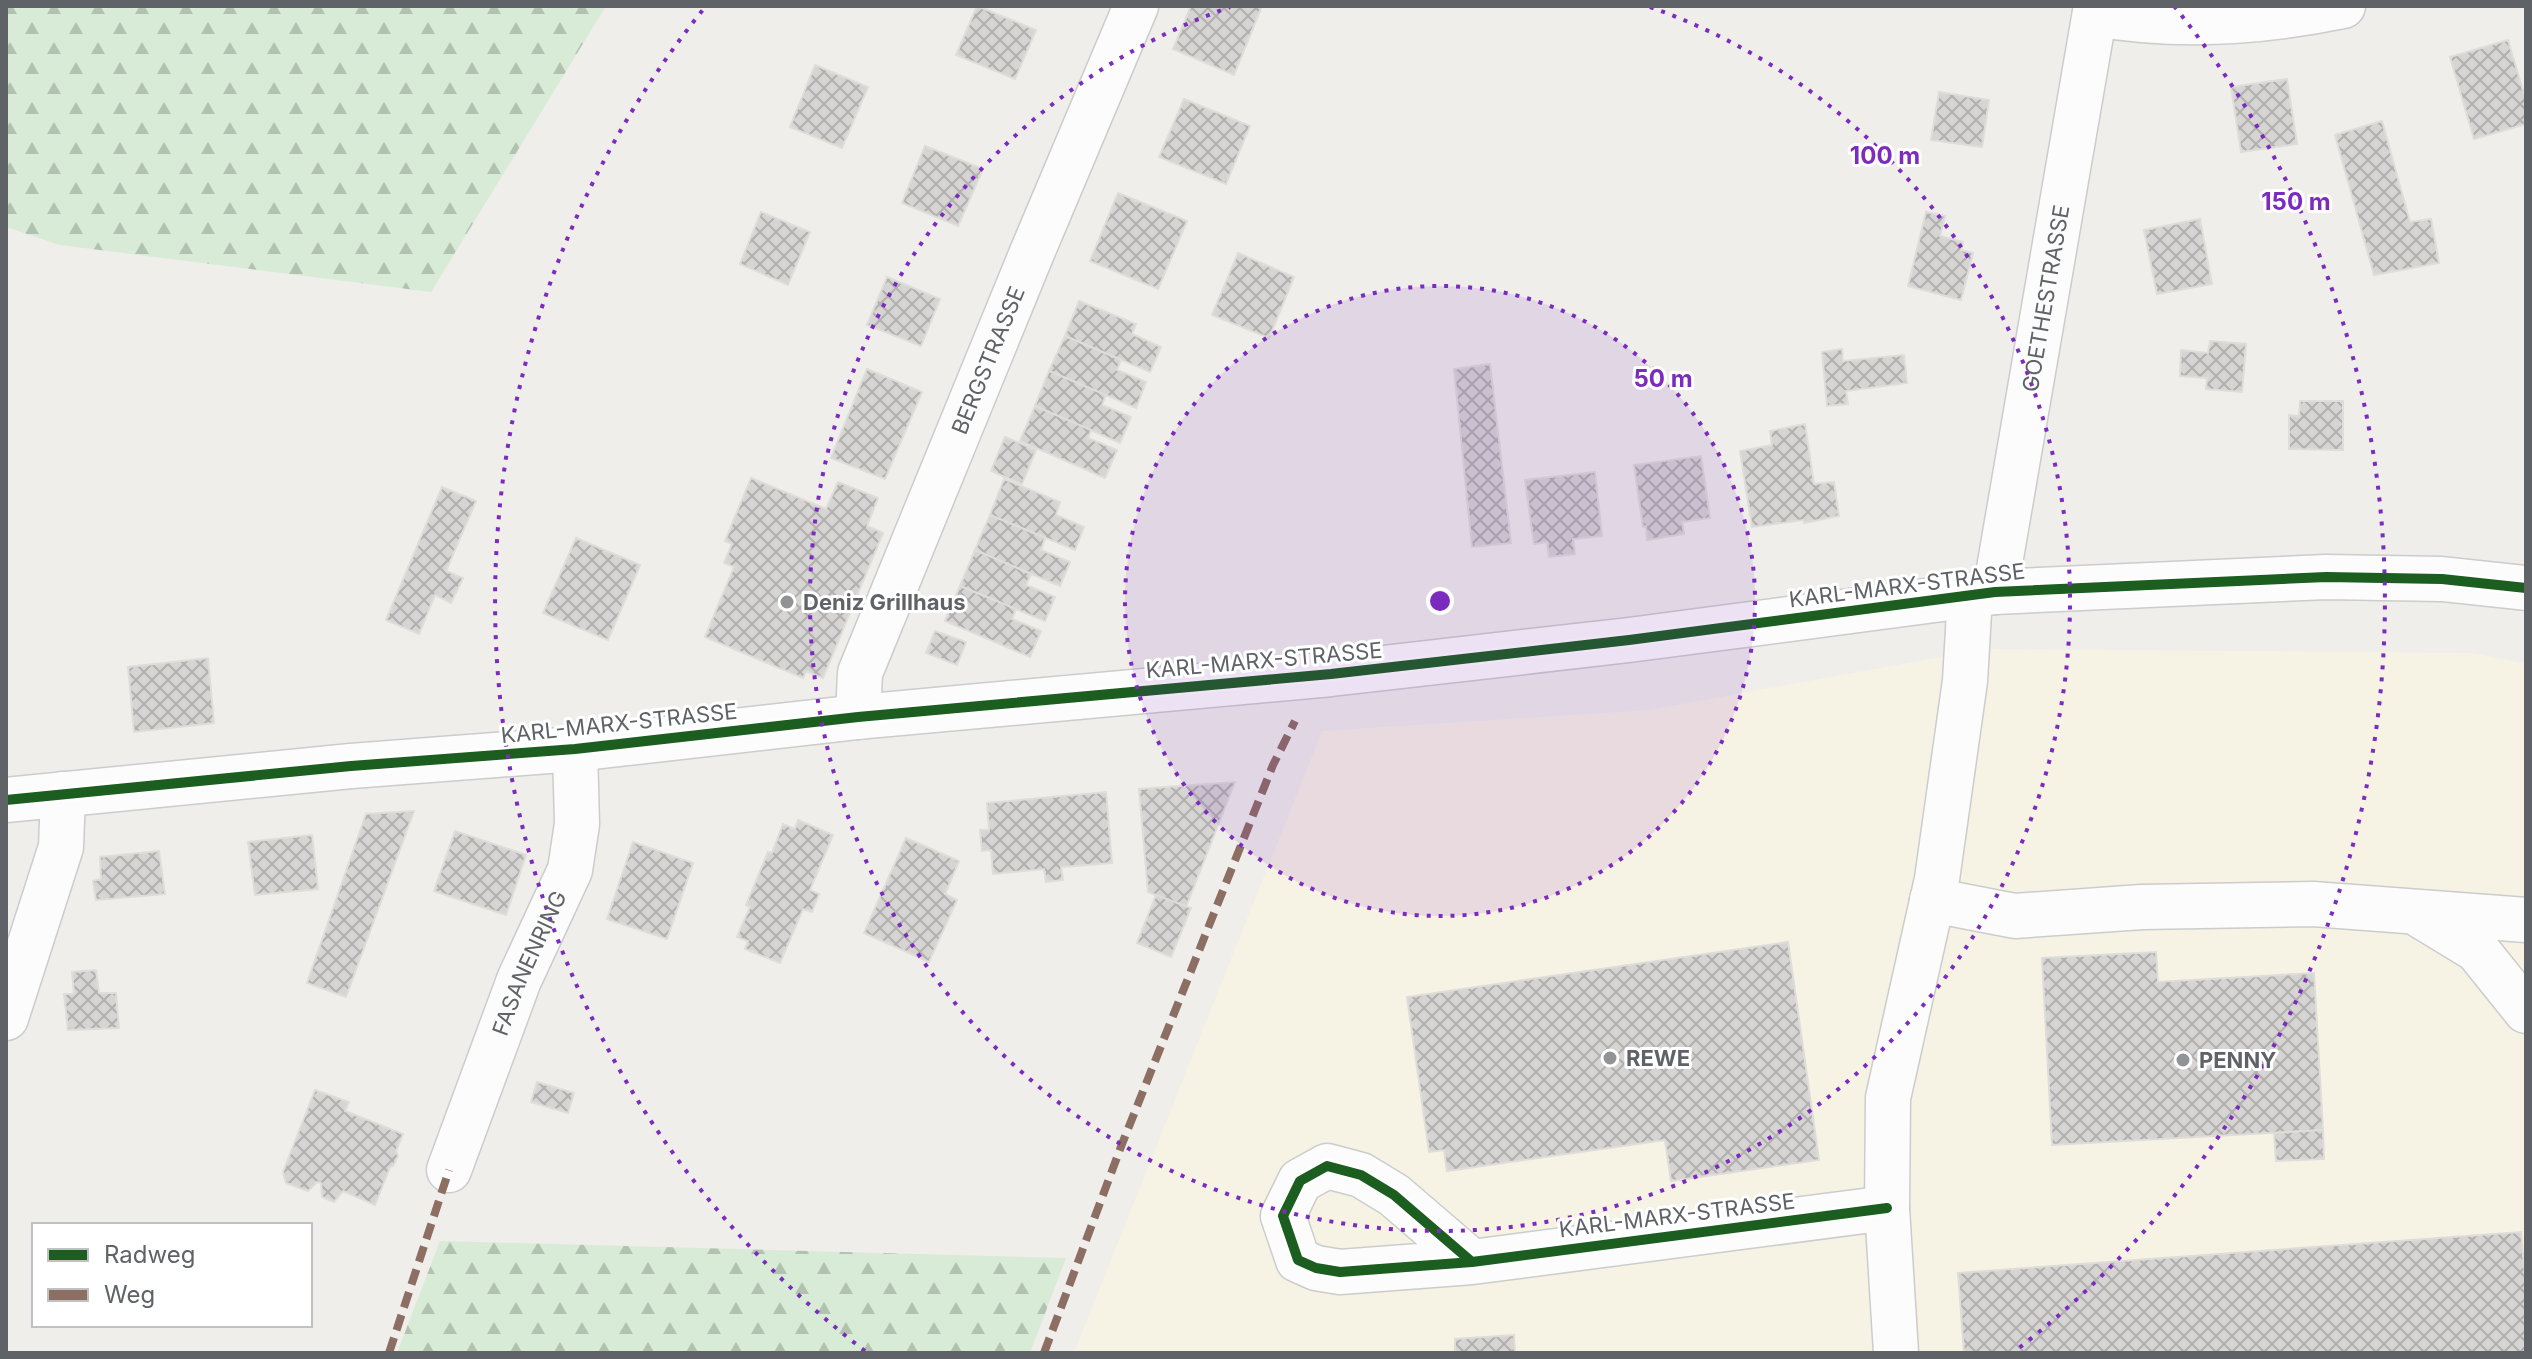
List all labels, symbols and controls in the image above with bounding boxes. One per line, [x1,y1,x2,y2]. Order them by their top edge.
text: 100 m [1850,141,1920,170]
text: 150 m [2261,187,2331,216]
street label: GOETHESTRASSE [2017,203,2075,394]
street label: BERGSTRASSE [946,282,1030,438]
text: 50 m [1633,364,1693,393]
street label: KARL-MARX-STRASSE [1788,558,2026,612]
centre of rings [1426,587,1454,615]
place label: Deniz Grillhaus [803,589,965,615]
marker: Deniz Grillhaus [778,593,796,611]
street label: KARL-MARX-STRASSE [1145,637,1383,683]
street label: KARL-MARX-STRASSE [500,698,738,748]
street label: FASANENRING [487,887,572,1039]
place label: REWE [1626,1045,1690,1071]
place label: PENNY [2199,1047,2276,1073]
marker: REWE [1601,1049,1619,1067]
marker: PENNY [2174,1051,2192,1069]
street label: KARL-MARX-STRASSE [1558,1188,1796,1242]
legend [32,1223,312,1327]
text: Radweg [104,1240,195,1269]
text: Weg [104,1280,155,1309]

